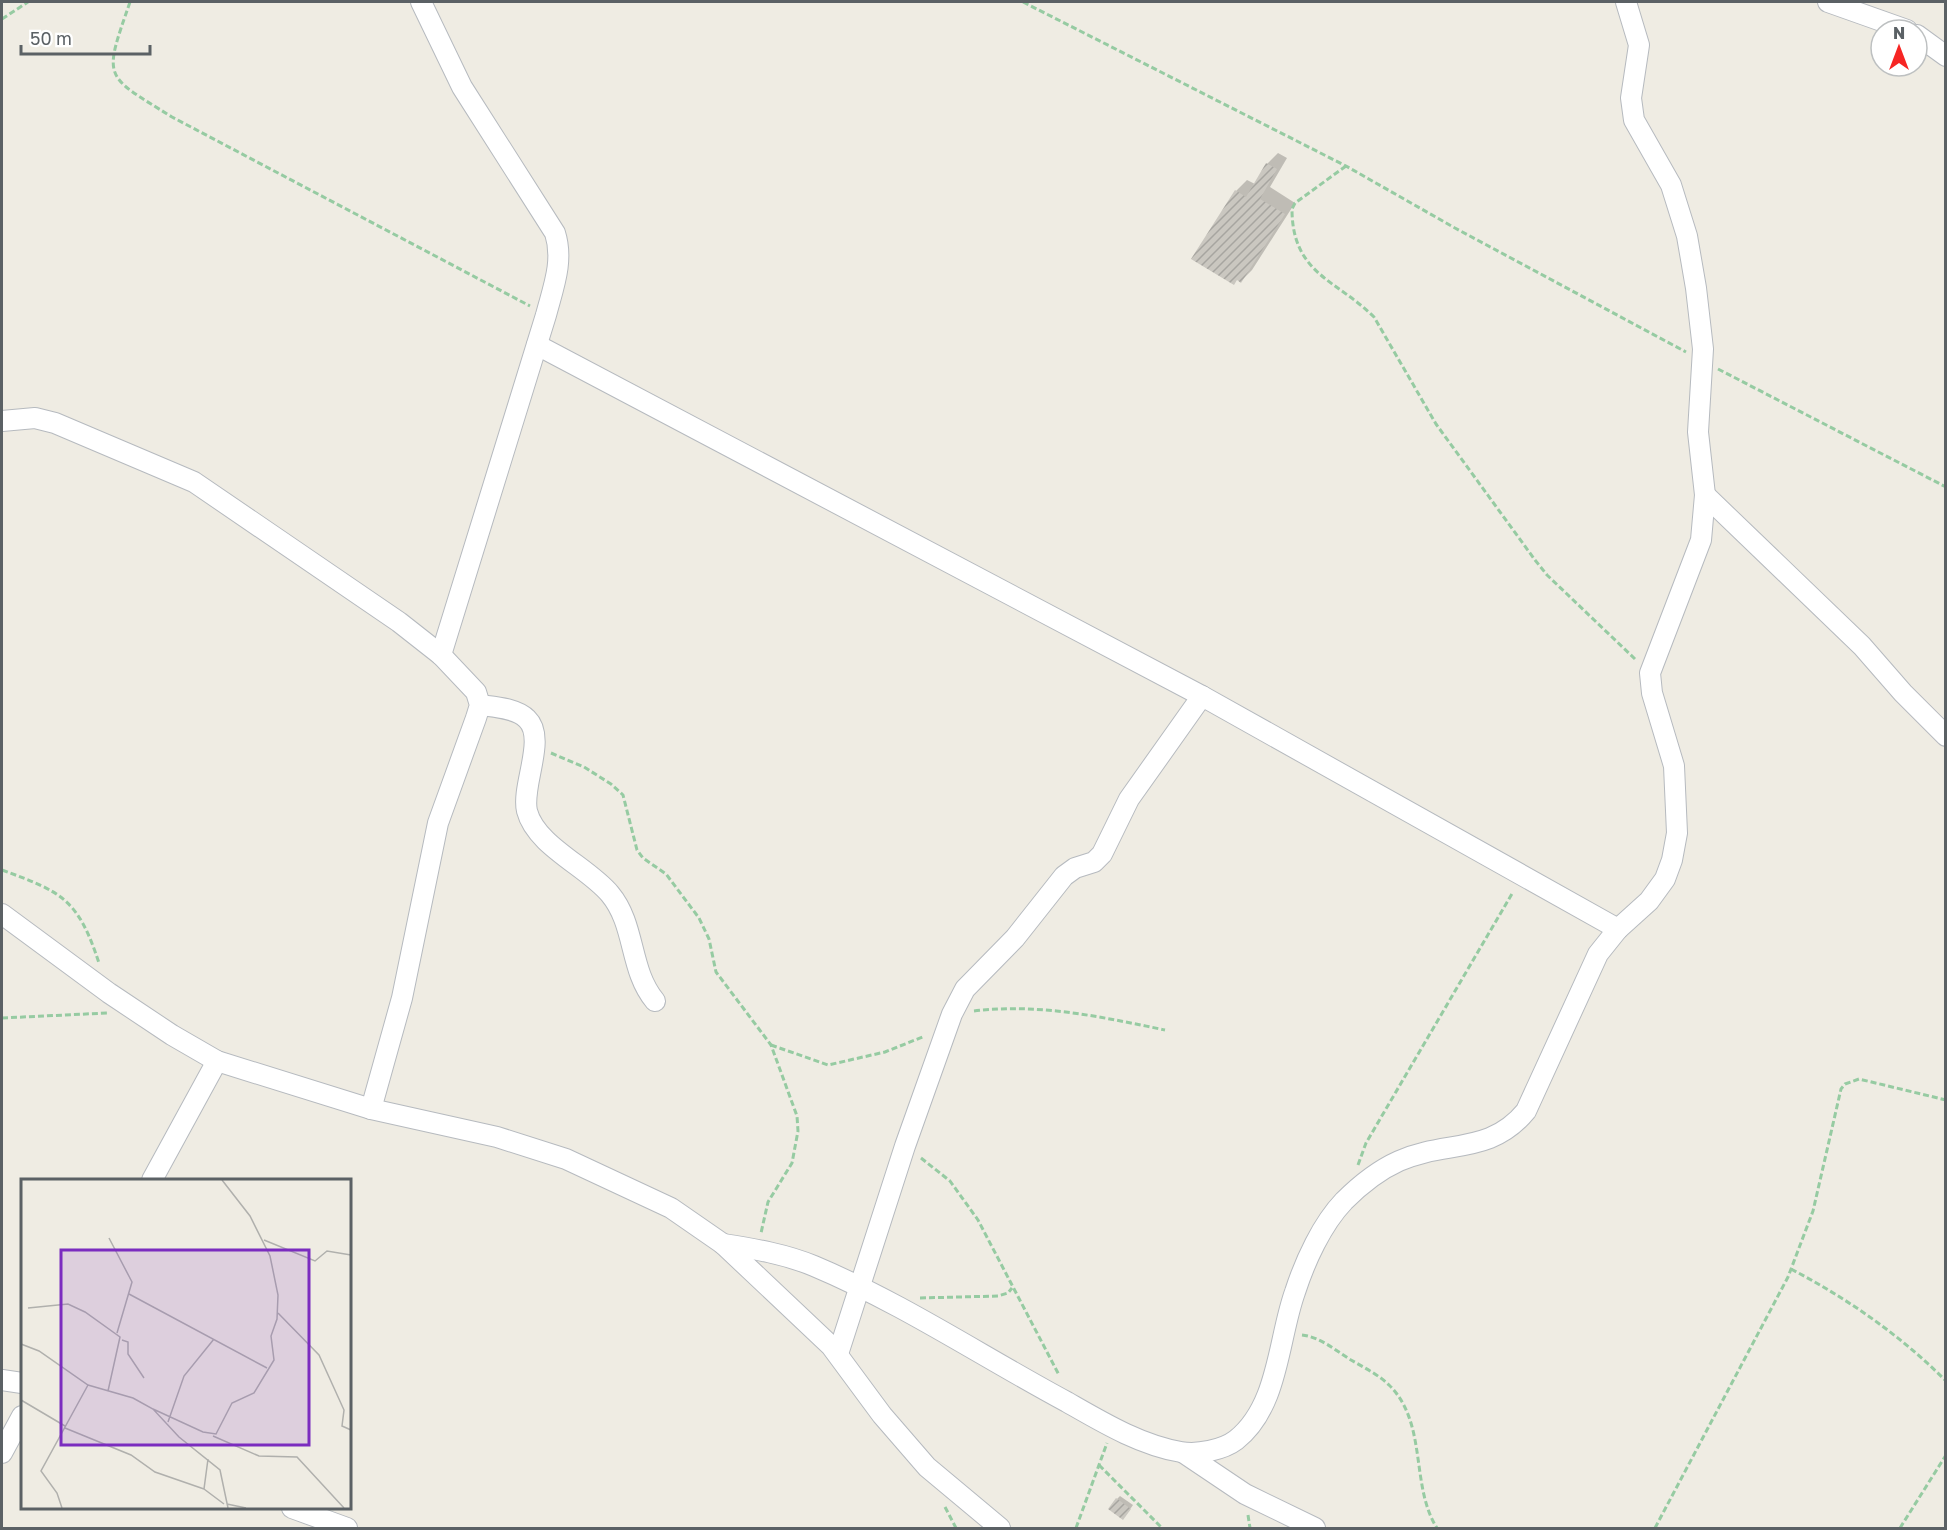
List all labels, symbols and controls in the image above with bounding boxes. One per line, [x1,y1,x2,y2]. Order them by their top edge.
scale bar [21,18,150,56]
north arrow [1869,18,1929,78]
text: N [1893,23,1905,43]
text: 50 m [30,27,72,49]
inset map [21,1179,351,1509]

